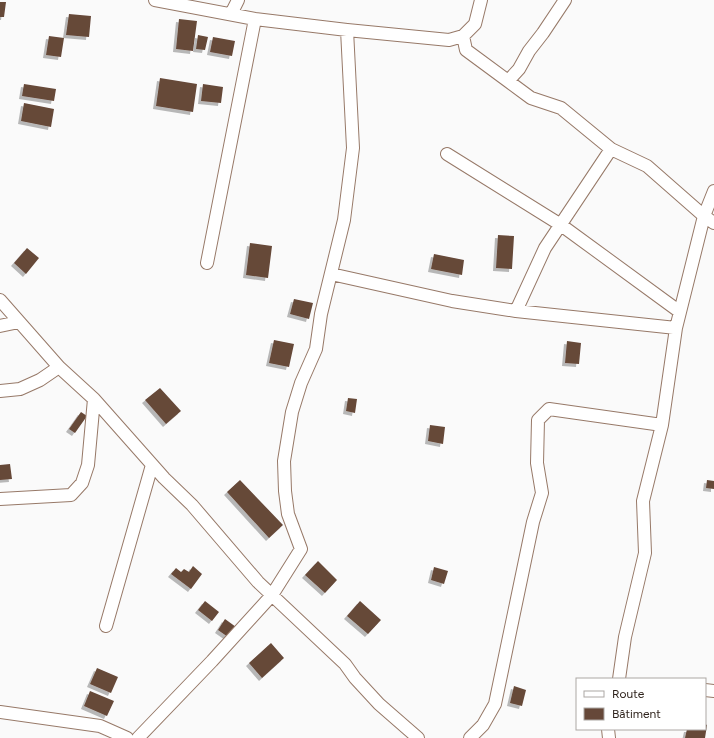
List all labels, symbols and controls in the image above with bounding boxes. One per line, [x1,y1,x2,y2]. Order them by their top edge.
legend [576,678,706,730]
text: Route [612,687,645,701]
text: Bâtiment [612,707,661,721]

